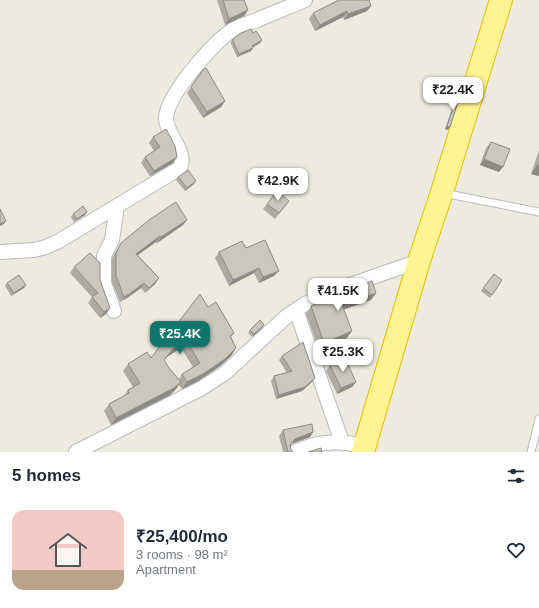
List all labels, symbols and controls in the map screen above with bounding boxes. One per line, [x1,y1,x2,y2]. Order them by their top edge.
pin: ₹22.4K [420,77,486,111]
text: ₹22.4K [432,82,474,97]
pin: ₹42.9K [245,168,311,202]
text: ₹42.9K [257,173,299,188]
pin: ₹41.5K [305,278,371,312]
text: ₹41.5K [317,283,359,298]
pin: ₹25.4K [147,321,213,355]
text: ₹25.4K [159,326,201,341]
pin: ₹25.3K [310,339,376,373]
text: ₹25.3K [322,344,364,359]
icon: filters [505,465,527,487]
text: 5 homes [12,466,81,485]
icon: home [44,526,92,574]
text: ₹25,400/mo [136,527,228,546]
icon: heart [505,539,527,561]
text: 3 rooms · 98 m² [136,547,228,562]
text: Apartment [136,562,196,577]

